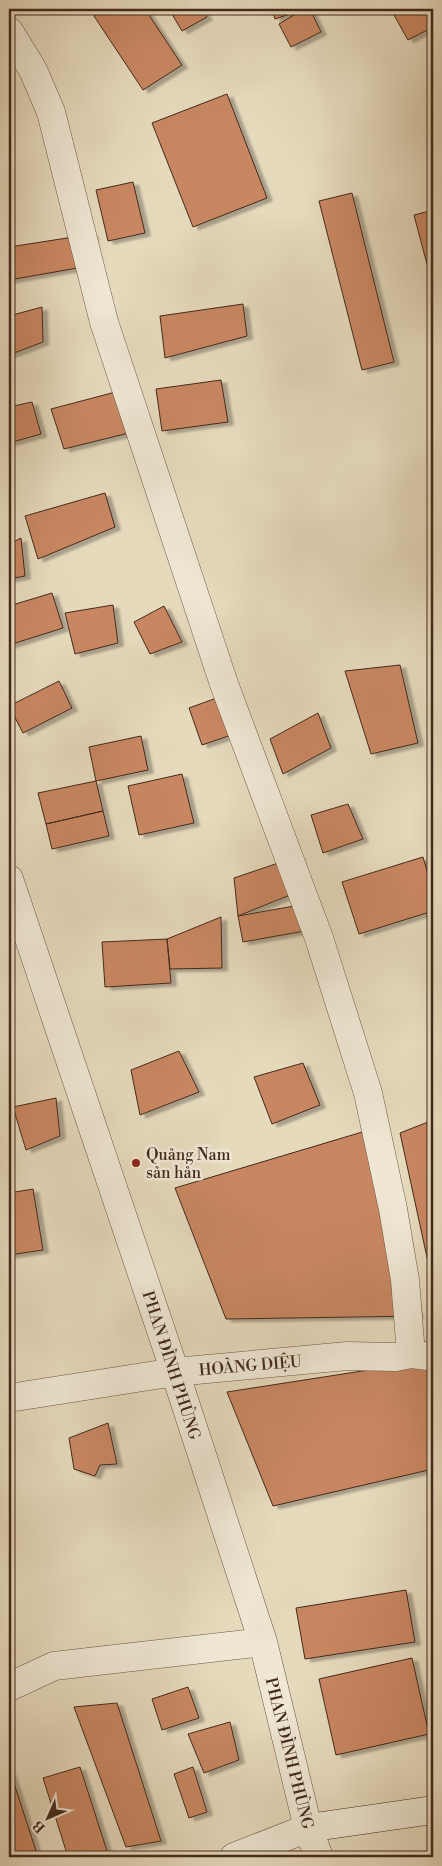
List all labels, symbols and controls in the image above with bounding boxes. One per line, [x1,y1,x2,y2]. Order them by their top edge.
place label: Quảng Nam sản hản [146,1145,231,1183]
marker: Quảng Nam sản hản [130,1157,142,1169]
street label: PHAN ĐÌNH PHÙNG [138,1288,207,1443]
street label: HOÀNG DIỆU [198,1350,303,1380]
street label: PHAN ĐÌNH PHÙNG [261,1675,320,1831]
north arrow [22,1794,72,1844]
text: B [29,1816,50,1837]

